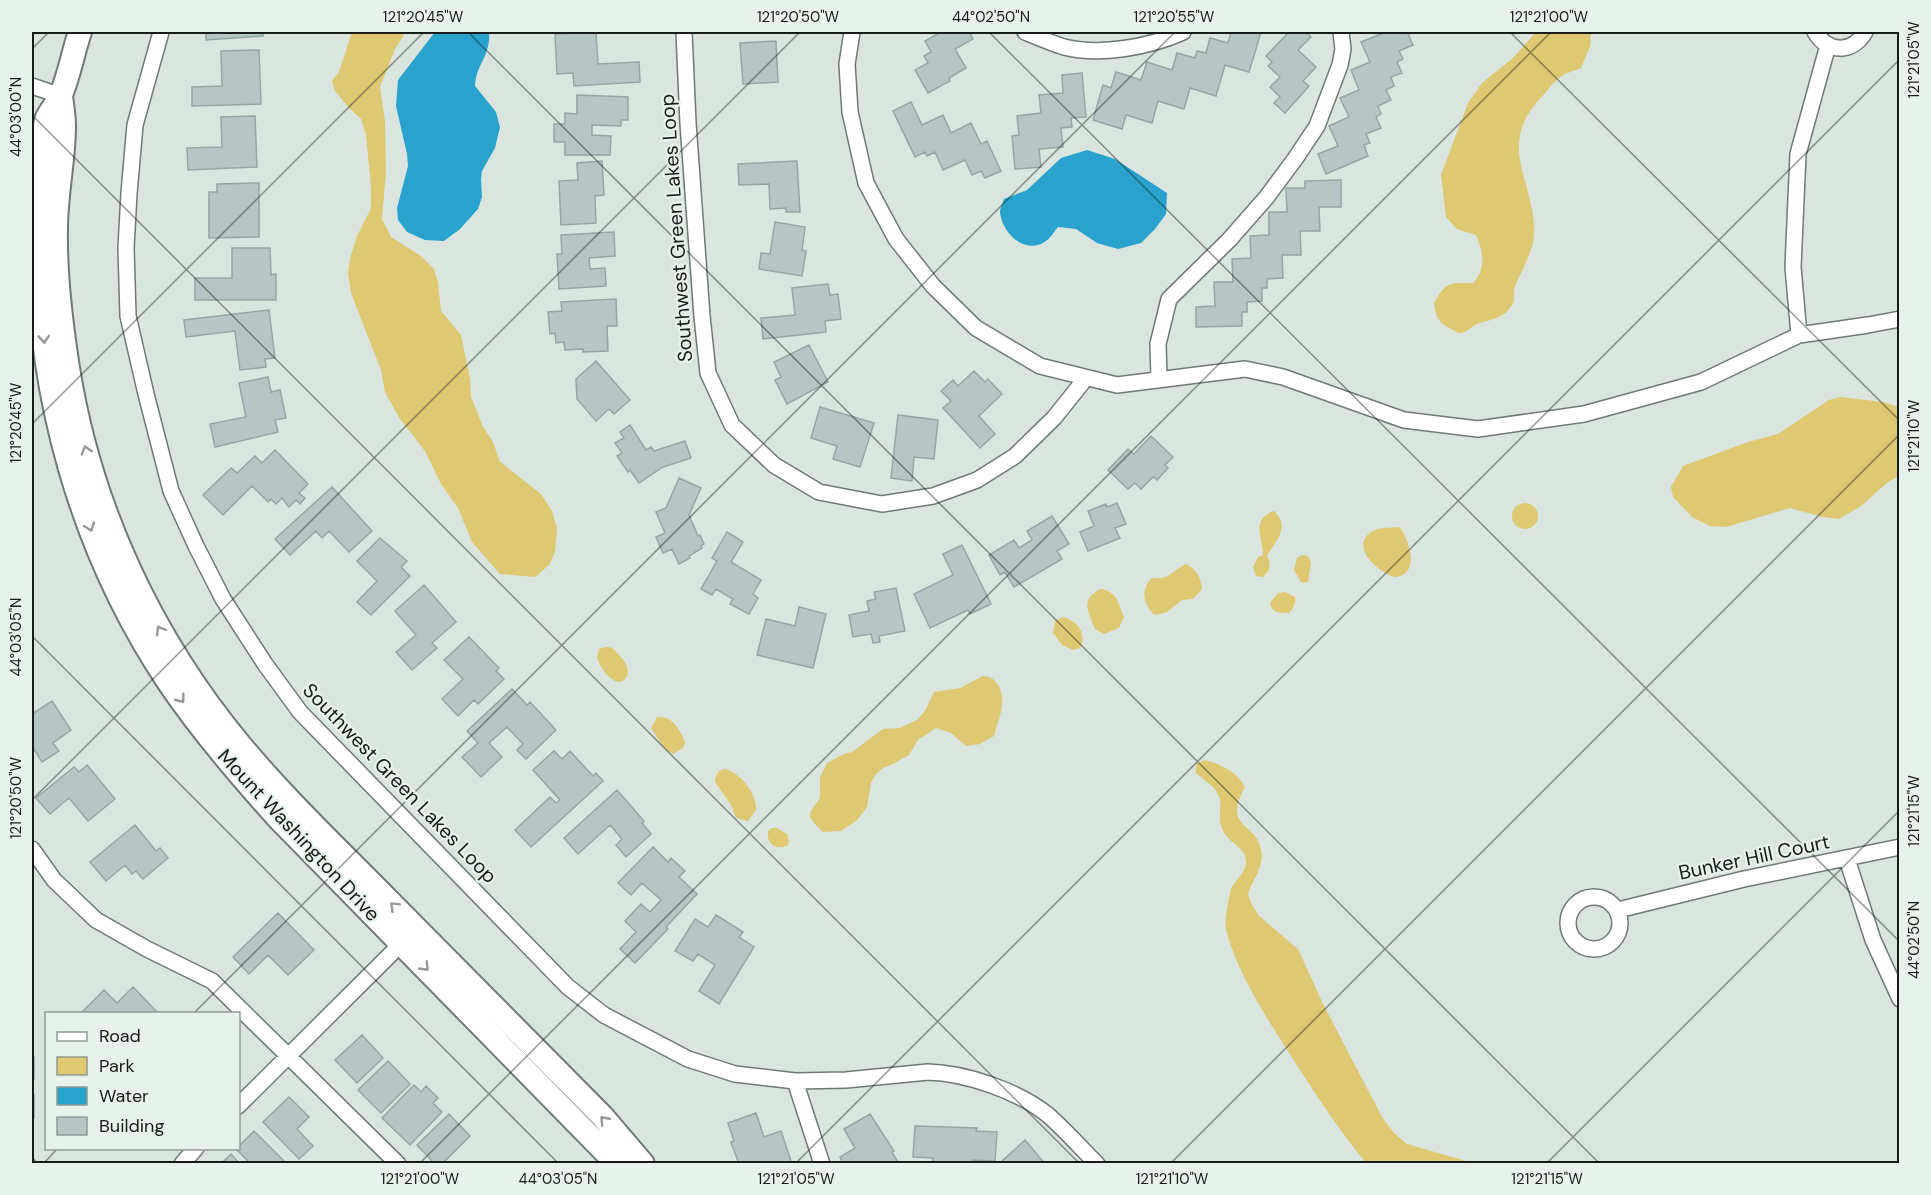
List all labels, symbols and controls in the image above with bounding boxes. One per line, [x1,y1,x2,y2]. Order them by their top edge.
text: 121°20'45"W [383,7,464,27]
text: 121°20'50"W [757,7,840,27]
text: 44°02'50"N [952,7,1030,27]
text: 121°20'55"W [1134,7,1215,27]
text: 121°21'00"W [1510,7,1589,27]
text: 121°21'05"W [1904,21,1924,98]
text: 44°03'00"N [6,77,26,157]
street label: Southwest Green Lakes Loop [654,93,698,363]
one-way arrow [37,334,50,343]
text: 121°20'45"W [6,382,26,463]
text: 121°21'10"W [1904,399,1924,472]
one-way arrow [81,445,93,456]
one-way arrow [83,522,96,532]
text: 44°03'05"N [6,598,26,676]
one-way arrow [156,626,168,636]
street label: Southwest Green Lakes Loop [297,677,503,889]
one-way arrow [174,693,185,704]
street label: Mount Washington Drive [212,743,386,927]
text: 121°20'50"W [6,756,26,839]
text: 121°21'15"W [1904,775,1924,847]
street label: Bunker Hill Court [1676,828,1832,886]
text: 44°02'50"N [1904,901,1924,979]
one-way arrow [390,902,401,912]
one-way arrow [418,959,429,970]
legend [45,1012,240,1150]
text: Road [99,1024,141,1048]
text: Park [99,1054,135,1078]
text: Water [99,1084,149,1108]
text: Building [99,1114,164,1138]
one-way arrow [601,1116,612,1127]
text: 121°21'00"W [381,1169,460,1189]
text: 44°03'05"N [519,1169,597,1189]
text: 121°21'05"W [758,1169,835,1189]
text: 121°21'10"W [1136,1169,1209,1189]
text: 121°21'15"W [1511,1169,1583,1189]

